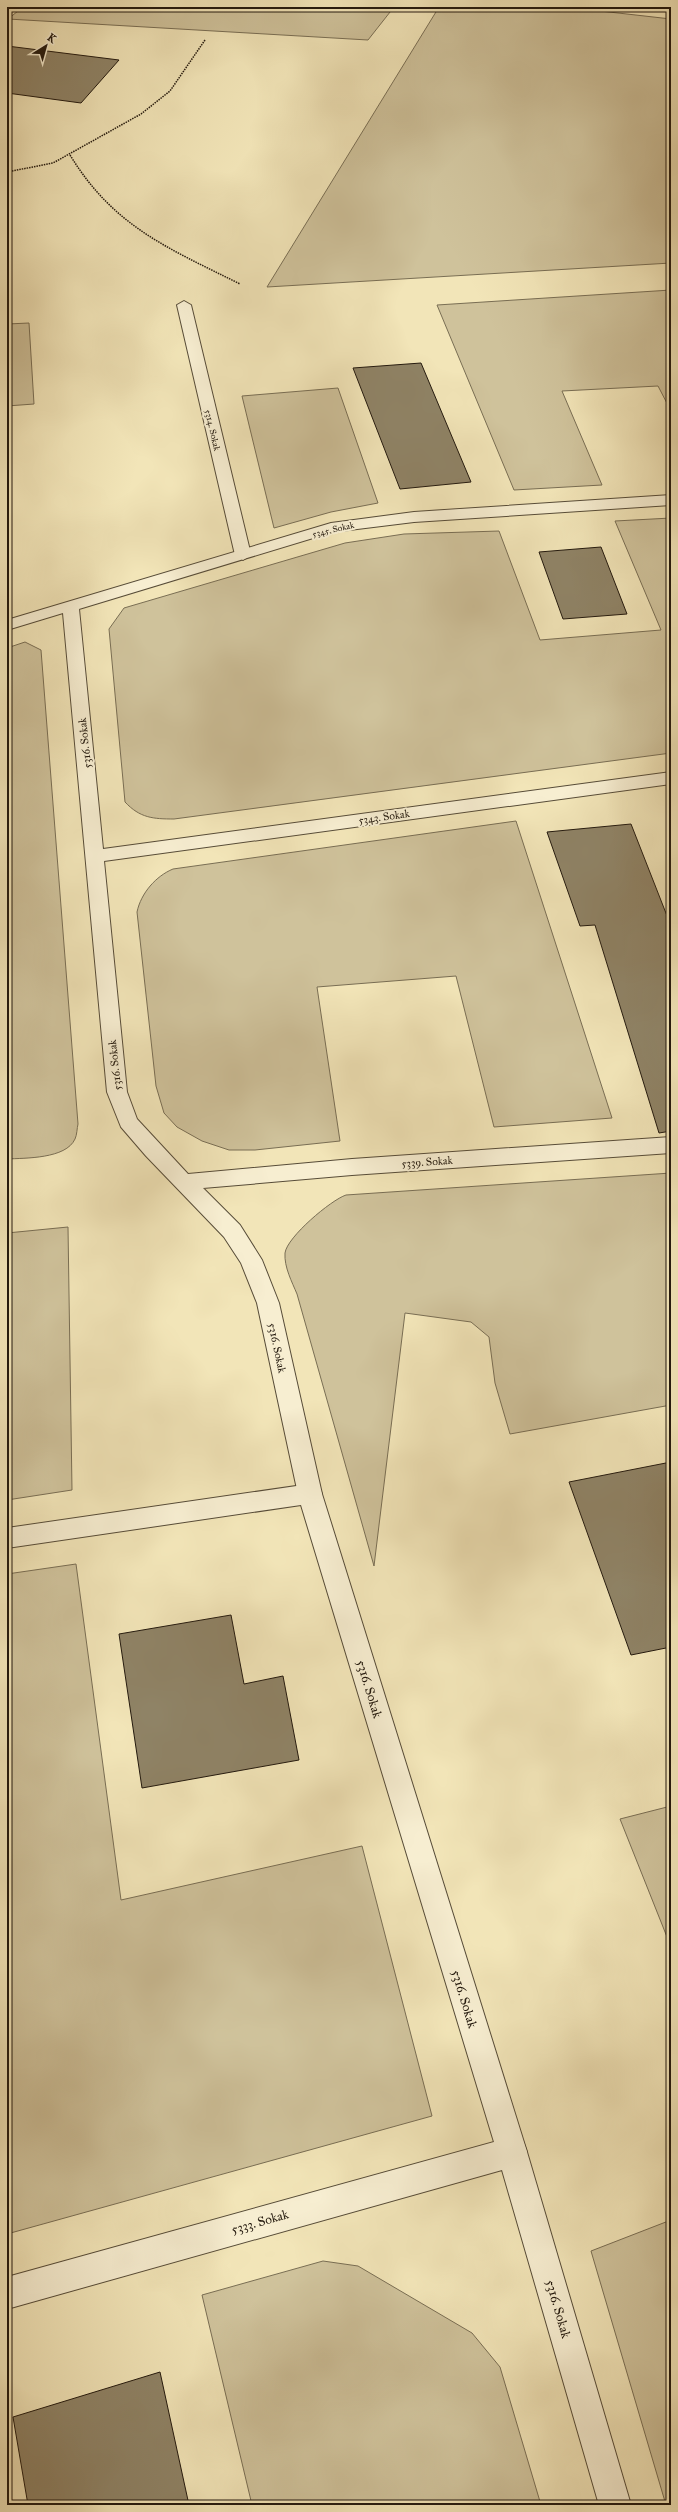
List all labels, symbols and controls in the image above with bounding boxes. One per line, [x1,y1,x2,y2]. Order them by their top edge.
north arrow [26,26,66,66]
text: K [45,31,60,47]
street label: 5314. Sokak [203,408,223,453]
street label: 5345. Sokak [311,519,356,539]
street label: 5316. Sokak [76,716,94,769]
street label: 5343. Sokak [358,807,411,827]
street label: 5316. Sokak [106,1038,124,1091]
street label: 5339. Sokak [401,1154,454,1170]
street label: 5316. Sokak [265,1322,289,1375]
street label: 5316. Sokak [353,1658,386,1721]
street label: 5316. Sokak [448,1968,481,2031]
street label: 5333. Sokak [230,2206,291,2238]
street label: 5316. Sokak [542,2278,574,2341]

